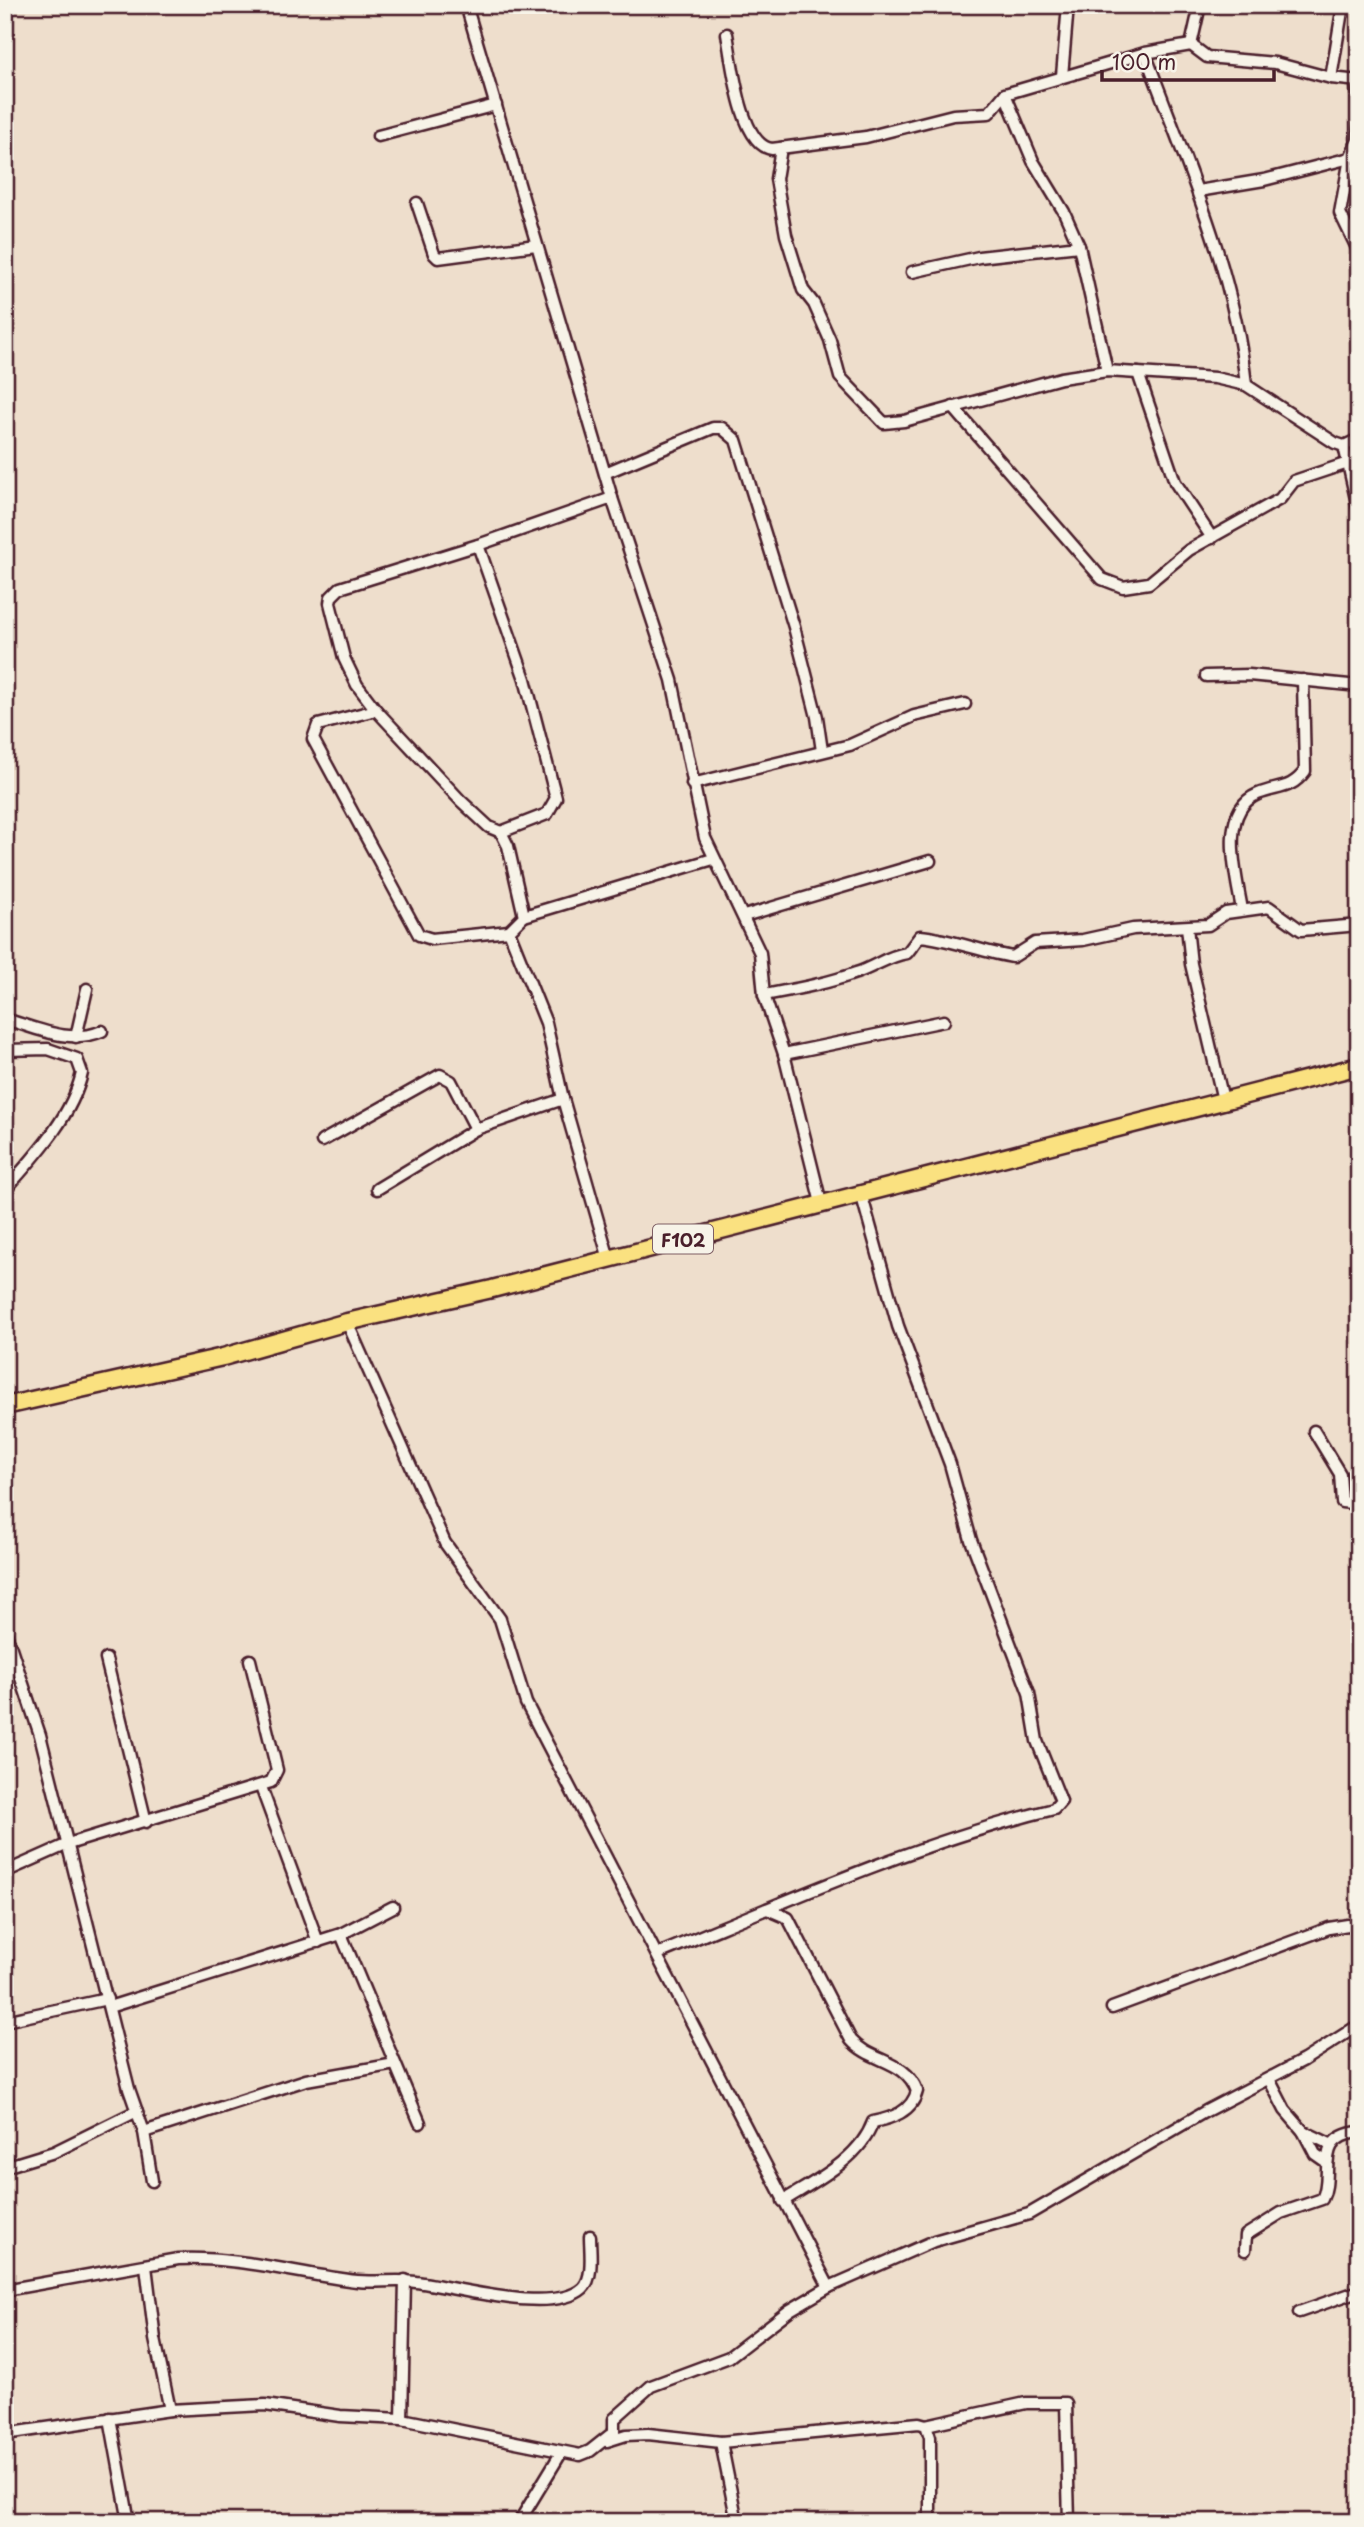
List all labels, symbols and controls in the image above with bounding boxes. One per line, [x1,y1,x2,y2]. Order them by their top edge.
scale bar [1102,38,1273,82]
text: 100 m [1112,45,1176,77]
road number: F102 [653,1224,713,1254]

